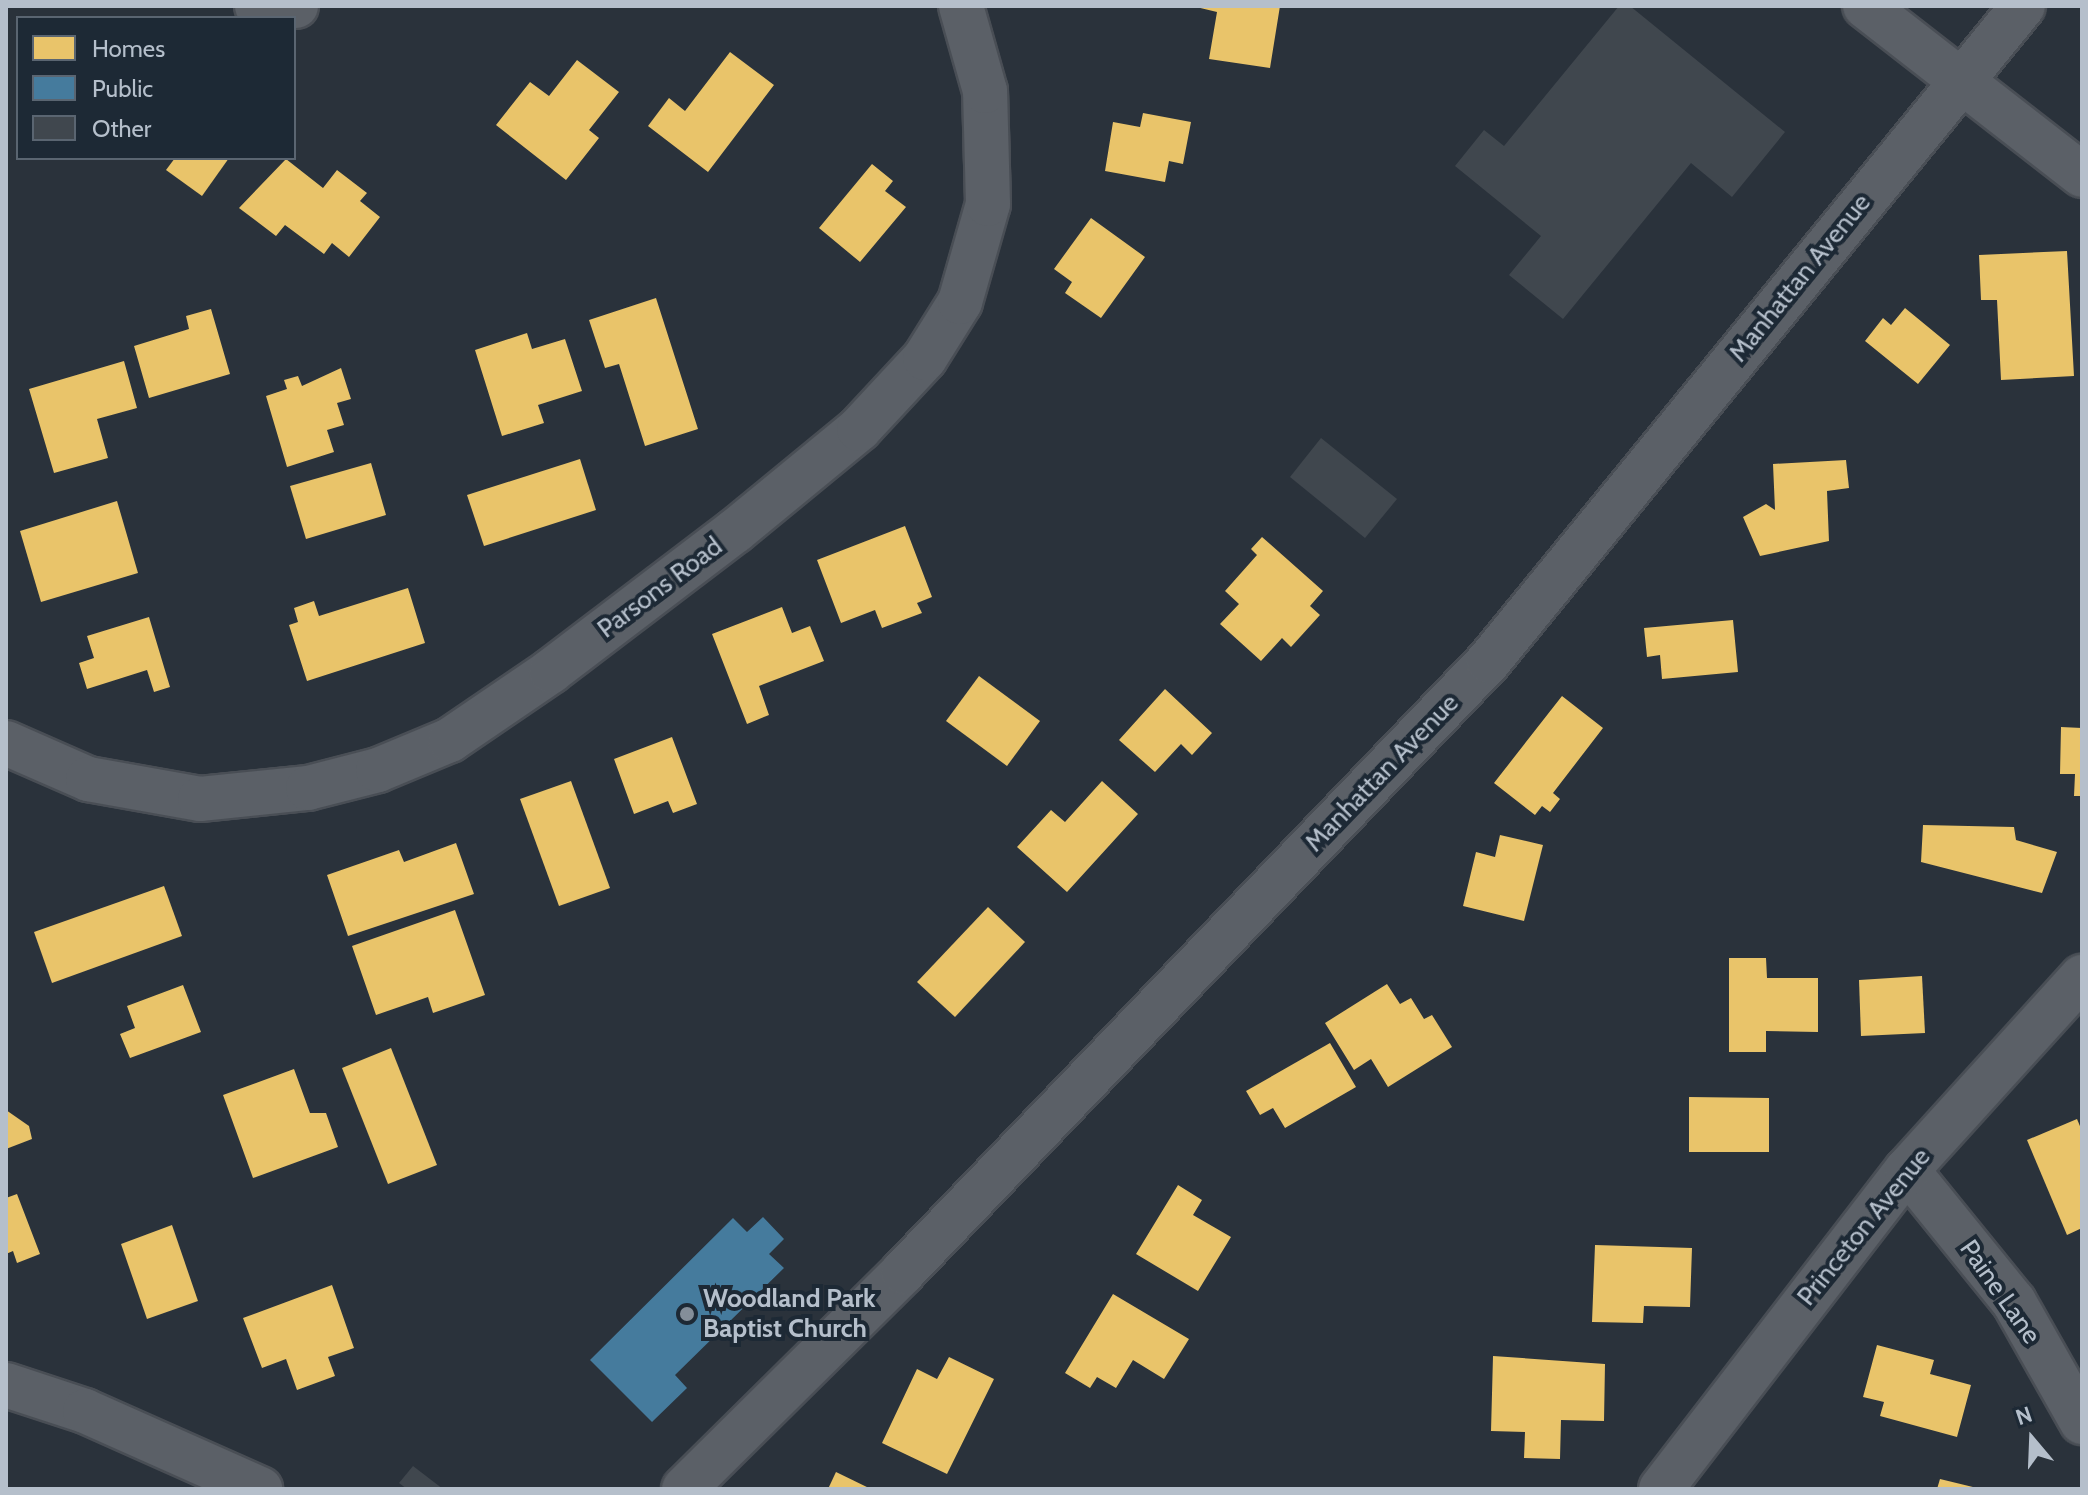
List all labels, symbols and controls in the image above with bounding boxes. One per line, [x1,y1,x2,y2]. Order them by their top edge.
legend [16,16,296,160]
text: Homes [92,34,165,63]
text: Public [92,74,153,103]
text: Other [92,114,151,143]
street label: Manhattan Avenue [1723,188,1877,368]
street label: Parsons Road [592,531,728,645]
street label: Manhattan Avenue [1299,688,1465,858]
street label: Princeton Avenue [1791,1142,1937,1312]
street label: Paine Lane [1953,1234,2047,1350]
place label: Woodland Park Baptist Church [703,1283,876,1344]
marker: Woodland Park Baptist Church [678,1305,696,1323]
north arrow [1992,1399,2072,1479]
text: N [2012,1401,2036,1431]

